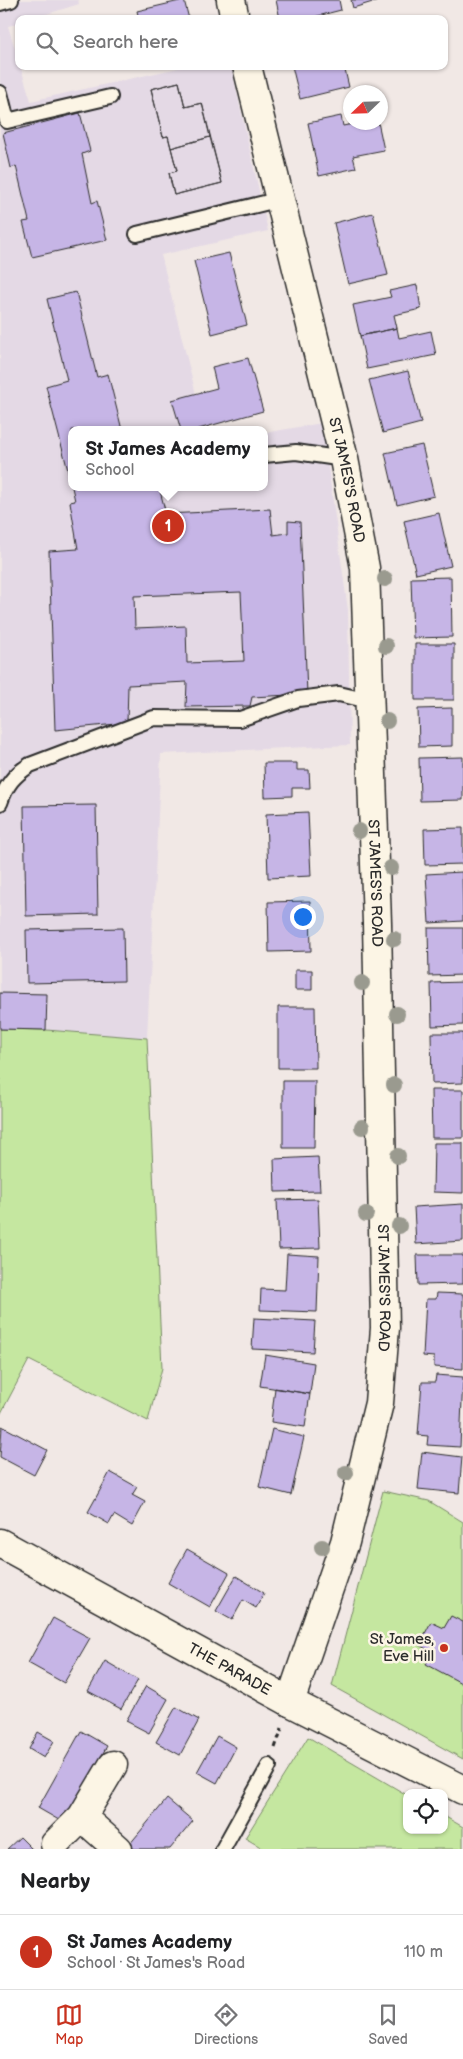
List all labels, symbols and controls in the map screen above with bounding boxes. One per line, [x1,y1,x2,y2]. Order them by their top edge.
search box [15,15,448,70]
icon: search [33,29,61,57]
text: Search here [73,31,178,54]
north arrow [343,85,388,130]
street label: ST JAMES'S ROAD [324,415,369,544]
popup [68,426,268,491]
text: St James Academy [86,438,250,461]
text: School [86,461,134,480]
pin: 1 [152,507,184,545]
street label: ST JAMES'S ROAD [363,819,386,947]
your location [290,904,316,930]
street label: ST JAMES'S ROAD [373,1224,394,1352]
place label: St James, Eve Hill [370,1630,434,1666]
street label: THE PARADE [184,1639,275,1700]
marker: St James, Eve Hill [438,1642,450,1654]
map controls [403,1789,448,1834]
button: locate [403,1789,448,1834]
text: Nearby [20,1869,90,1894]
text: St James Academy [67,1931,232,1954]
text: 1 [33,1943,39,1962]
text: 110 m [404,1943,443,1962]
text: School · St James's Road [67,1954,245,1973]
tab: Map [55,2001,83,2048]
tab: Directions [194,2001,258,2048]
tab: Saved [368,2001,408,2048]

